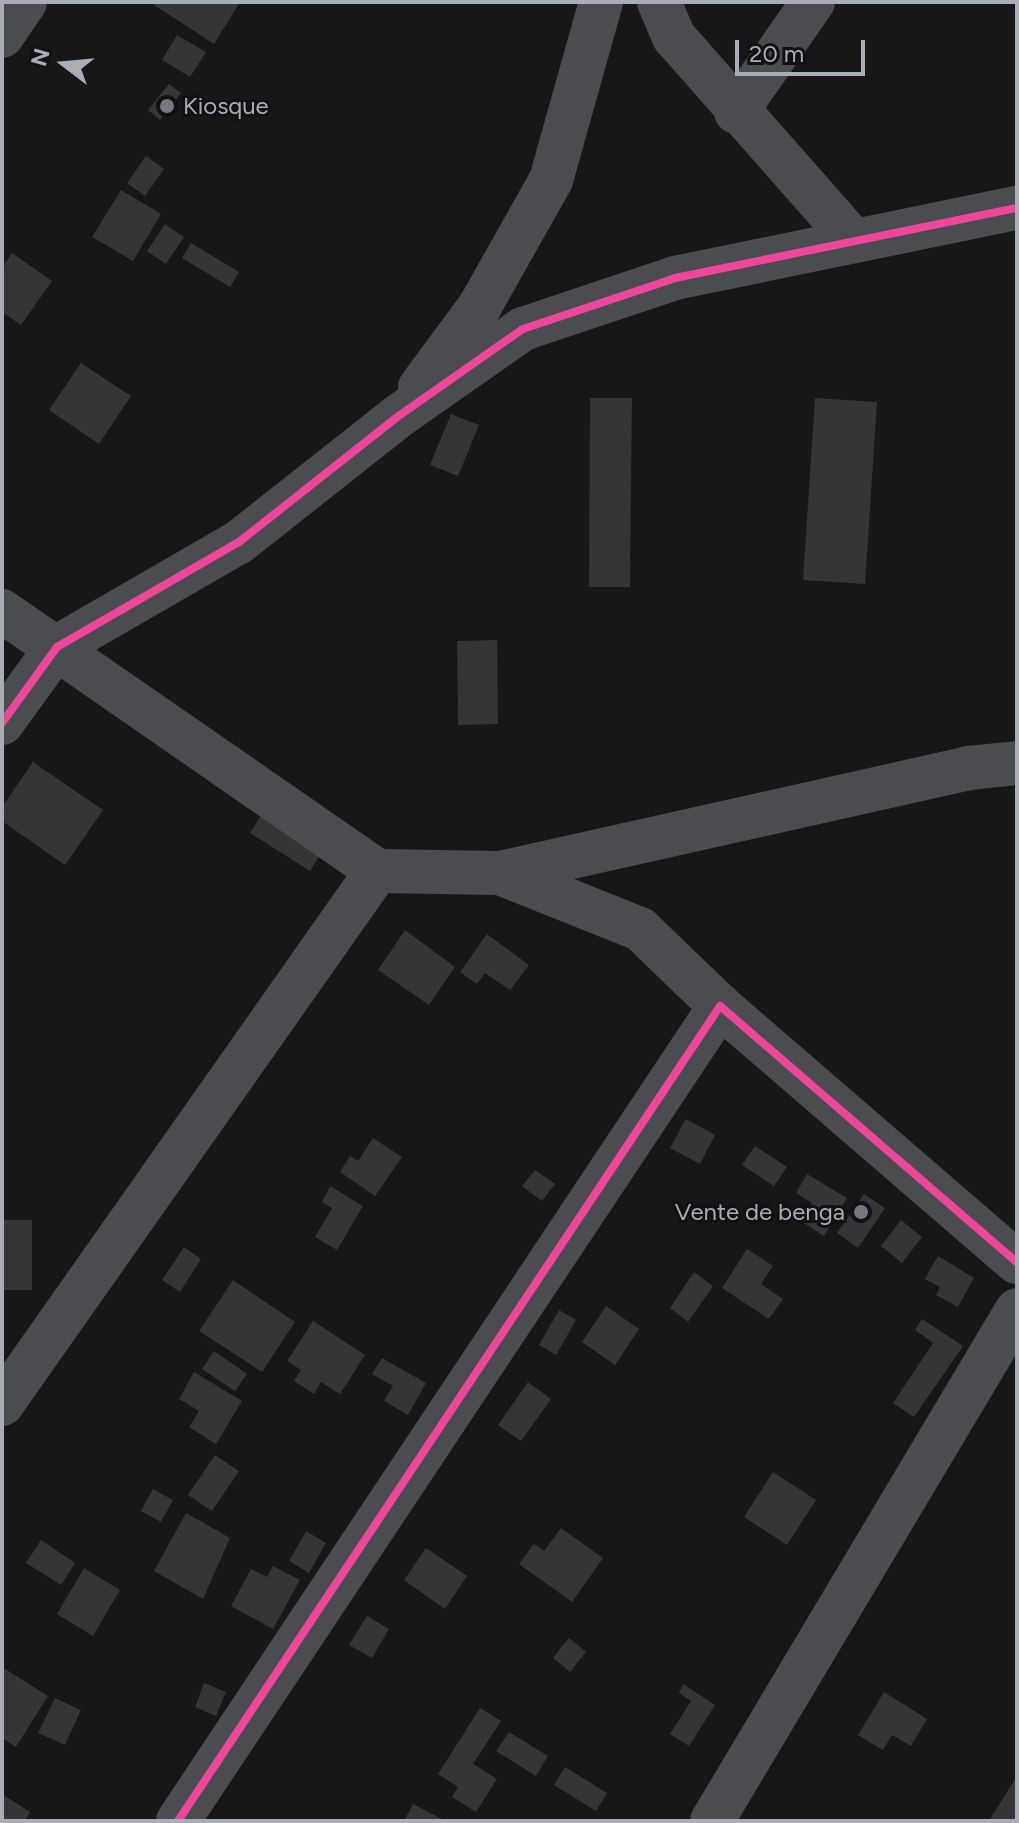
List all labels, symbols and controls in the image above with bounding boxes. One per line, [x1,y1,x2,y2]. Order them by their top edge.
north arrow [24,24,104,104]
scale bar [739,24,869,74]
text: 20 m [749,39,804,68]
text: N [25,45,56,69]
place label: Kiosque [183,92,269,120]
marker: Kiosque [158,97,176,115]
place label: Vente de benga [675,1198,845,1226]
marker: Vente de benga [852,1203,870,1221]

